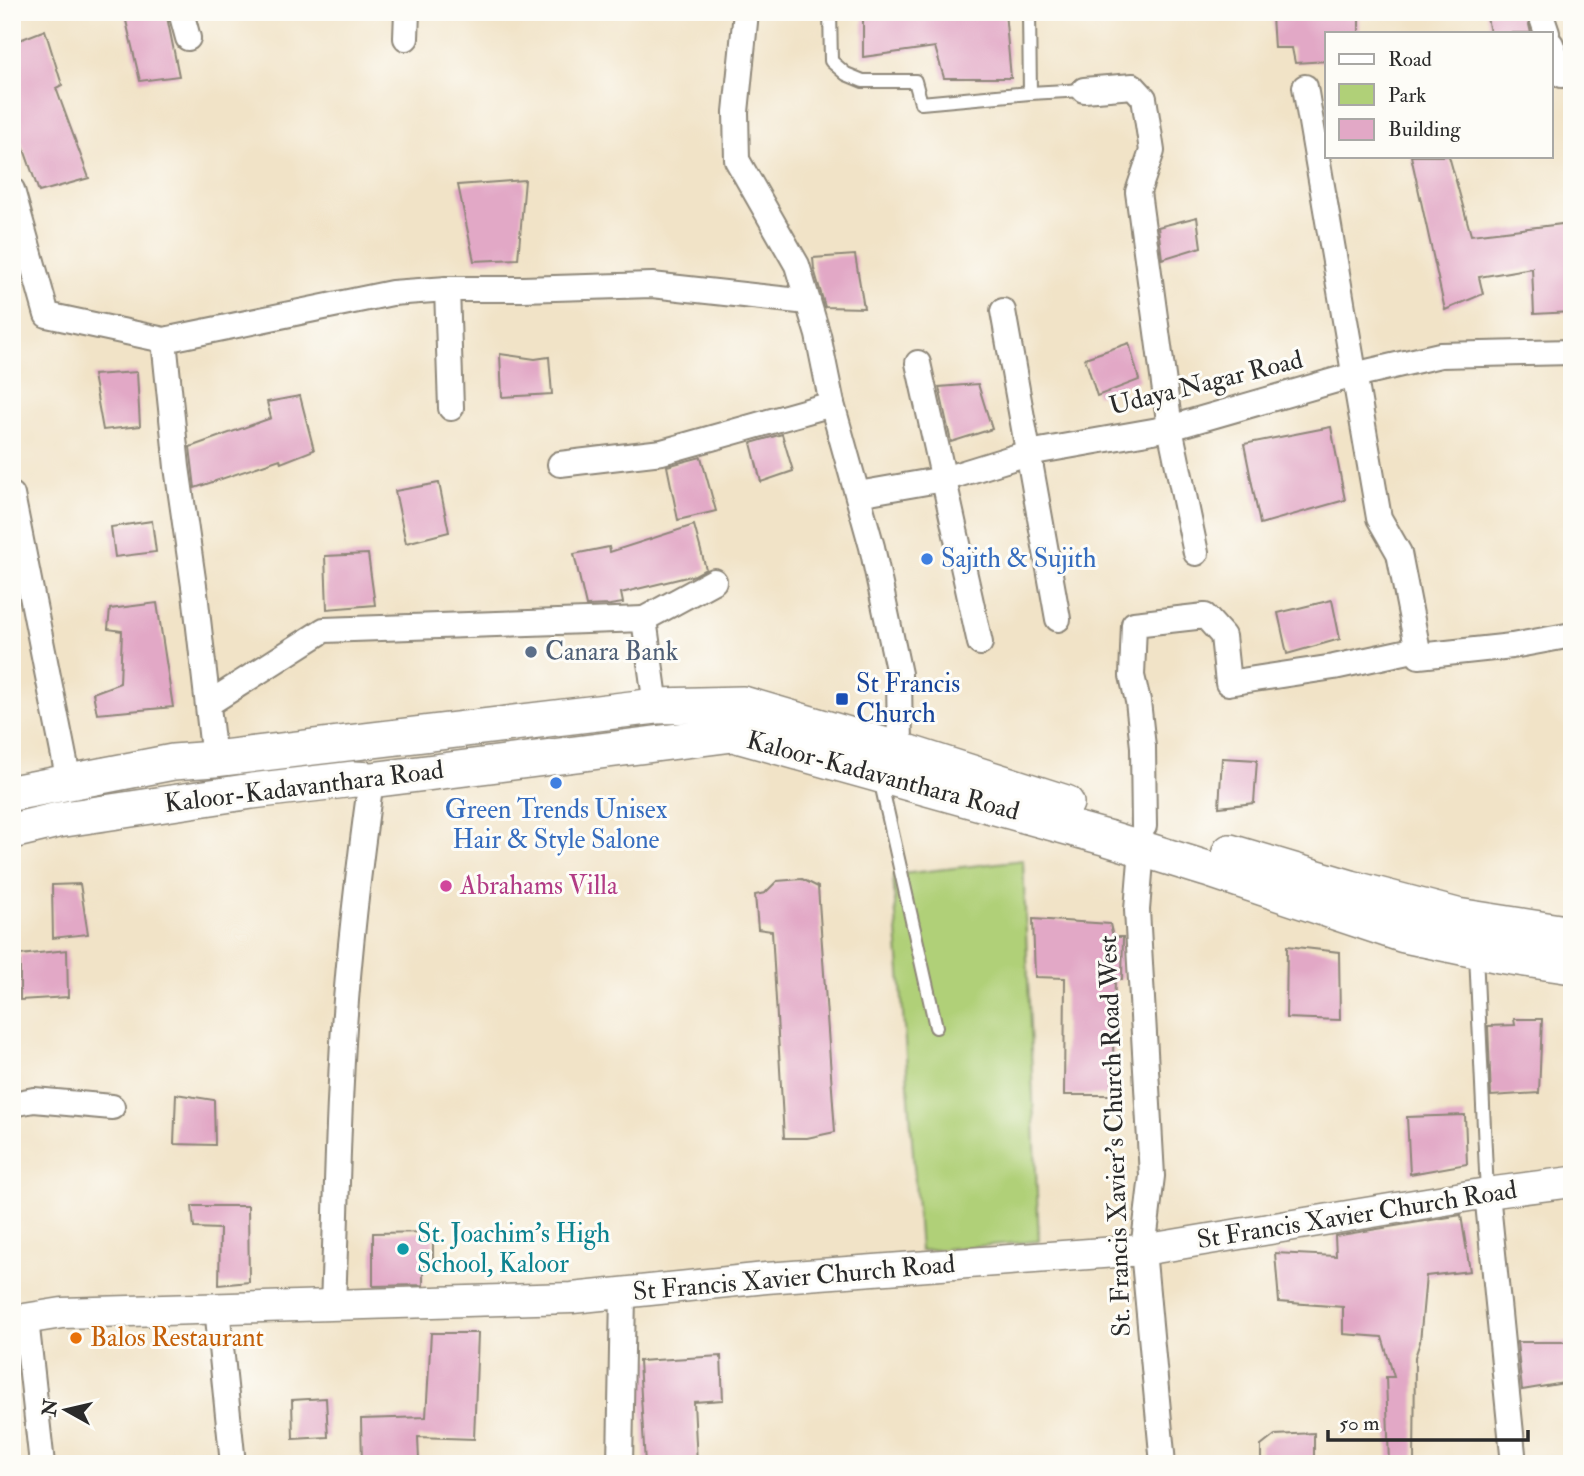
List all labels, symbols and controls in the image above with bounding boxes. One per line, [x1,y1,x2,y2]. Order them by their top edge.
legend [1325,32,1552,158]
text: Road [1388,46,1433,73]
text: Park [1388,82,1426,109]
text: Building [1388,116,1461,143]
street label: Udaya Nagar Road [1106,343,1306,423]
place label: Sajith & Sujith [941,543,1097,575]
marker: Sajith & Sujith [919,551,935,567]
place label: Canara Bank [545,636,679,668]
marker: Canara Bank [523,644,539,660]
place label: St Francis Church [856,668,960,730]
marker: St Francis Church [834,691,850,707]
street label: Kaloor-Kadavanthara Road [743,724,1023,828]
street label: Kaloor-Kadavanthara Road [163,754,446,820]
marker: Green Trends Unisex Hair & Style Salone [548,775,564,791]
place label: Green Trends Unisex Hair & Style Salone [445,794,668,856]
place label: Abrahams Villa [459,870,618,902]
marker: Abrahams Villa [438,878,454,894]
street label: St. Francis Xavier's Church Road West [1092,935,1138,1337]
street label: St Francis Xavier Church Road [1195,1174,1519,1256]
place label: St. Joachim's High School, Kaloor [417,1218,610,1280]
marker: St. Joachim's High School, Kaloor [395,1241,411,1257]
street label: St Francis Xavier Church Road [631,1248,957,1308]
place label: Balos Restaurant [90,1322,264,1354]
marker: Balos Restaurant [68,1330,84,1346]
north arrow [32,1374,102,1444]
text: N [37,1397,63,1419]
scale bar [1328,1399,1528,1443]
text: 50 m [1339,1410,1380,1437]

